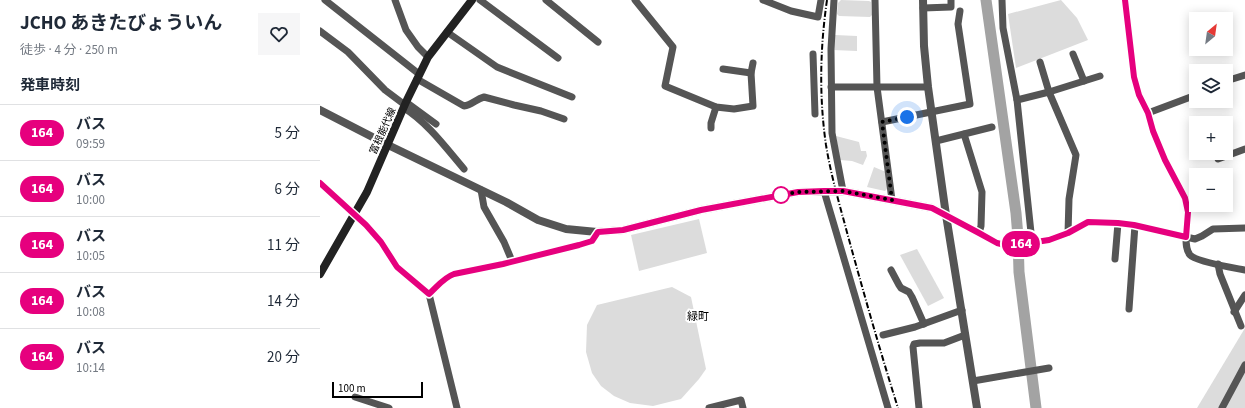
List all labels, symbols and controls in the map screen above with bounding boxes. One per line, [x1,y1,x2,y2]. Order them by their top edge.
text: JCHO あきたびょういん [20,10,222,37]
north arrow [1189,12,1233,56]
map controls [1189,12,1233,212]
button: heart [258,13,300,55]
text: 徒歩 · 4 分 · 250 m [20,41,118,59]
button: layers [1189,64,1233,108]
text: 発車時刻 [20,75,80,96]
street label: 富根能代線 [366,105,400,157]
your location [897,107,917,127]
text: バス [76,114,106,135]
button: + [1189,116,1233,160]
text: 164 [31,123,53,143]
text: 5 分 [275,123,300,144]
text: 09:59 [76,135,105,153]
button: − [1189,168,1233,212]
text: バス [76,170,106,191]
text: 164 [31,179,53,199]
text: 6 分 [275,179,300,200]
unlabelled marker [772,186,790,204]
text: 10:00 [76,191,105,209]
text: バス [76,226,106,247]
line badge: 164 [998,231,1044,257]
text: 164 [1010,234,1032,254]
text: 164 [31,235,53,255]
text: 11 分 [267,235,300,256]
text: 10:05 [76,247,105,265]
text: バス [76,282,106,303]
text: 164 [31,291,53,311]
text: 14 分 [267,291,300,312]
text: 10:08 [76,303,105,321]
district label: 緑町 [687,309,709,324]
text: バス [76,338,106,359]
text: 164 [31,347,53,367]
text: 20 分 [267,347,300,368]
text: 10:14 [76,359,105,377]
scale bar [332,380,423,399]
text: 100 m [338,381,366,396]

